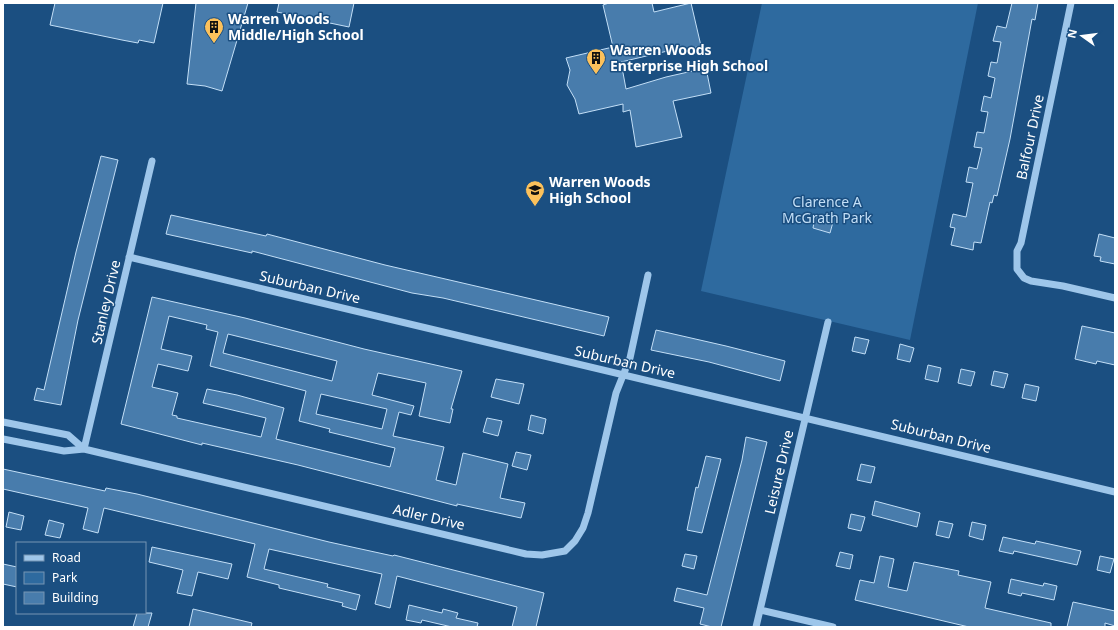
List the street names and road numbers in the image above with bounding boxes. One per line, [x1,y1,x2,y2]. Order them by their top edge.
street label: Balfour Drive [1011,92,1048,181]
street label: Stanley Drive [87,258,124,346]
street label: Suburban Drive [258,266,362,307]
street label: Suburban Drive [573,341,677,382]
street label: Suburban Drive [889,414,993,457]
street label: Leisure Drive [760,428,797,516]
street label: Adler Drive [391,499,467,534]

